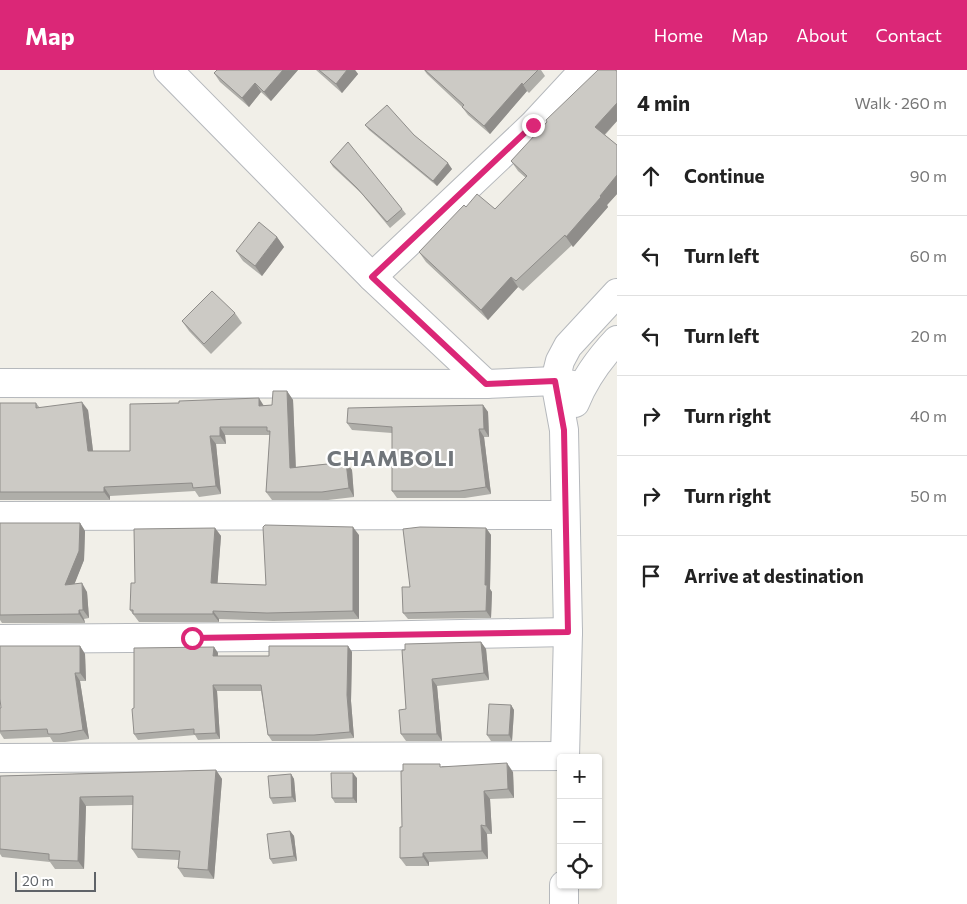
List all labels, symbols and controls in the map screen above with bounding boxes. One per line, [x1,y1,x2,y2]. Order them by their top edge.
text: Map [25,21,75,50]
text: Home [654,24,703,46]
text: Map [731,24,768,46]
text: About [796,24,848,46]
text: Contact [876,24,942,46]
text: 4 min [637,90,690,115]
text: Walk · 260 m [855,93,947,112]
route end [522,114,545,137]
icon: ahead [637,162,665,190]
text: Continue [684,164,764,187]
text: 90 m [910,166,947,185]
icon: left [637,242,665,270]
text: Turn left [684,244,759,267]
text: 60 m [910,246,947,265]
icon: left [637,322,665,350]
text: Turn left [684,324,759,347]
text: 20 m [911,326,947,345]
icon: right [637,402,665,430]
text: Turn right [684,404,771,427]
text: 40 m [910,406,947,425]
district label: CHAMBOLI [327,444,455,471]
icon: right [637,482,665,510]
text: Turn right [684,484,771,507]
text: 50 m [910,486,947,505]
icon: arrive [637,562,665,590]
text: Arrive at destination [684,564,864,587]
route start [181,627,204,650]
map controls [557,754,602,889]
button: + [557,754,602,799]
button: − [557,799,602,844]
button: locate [557,844,602,889]
scale bar [15,869,96,892]
text: 20 m [22,872,54,889]

